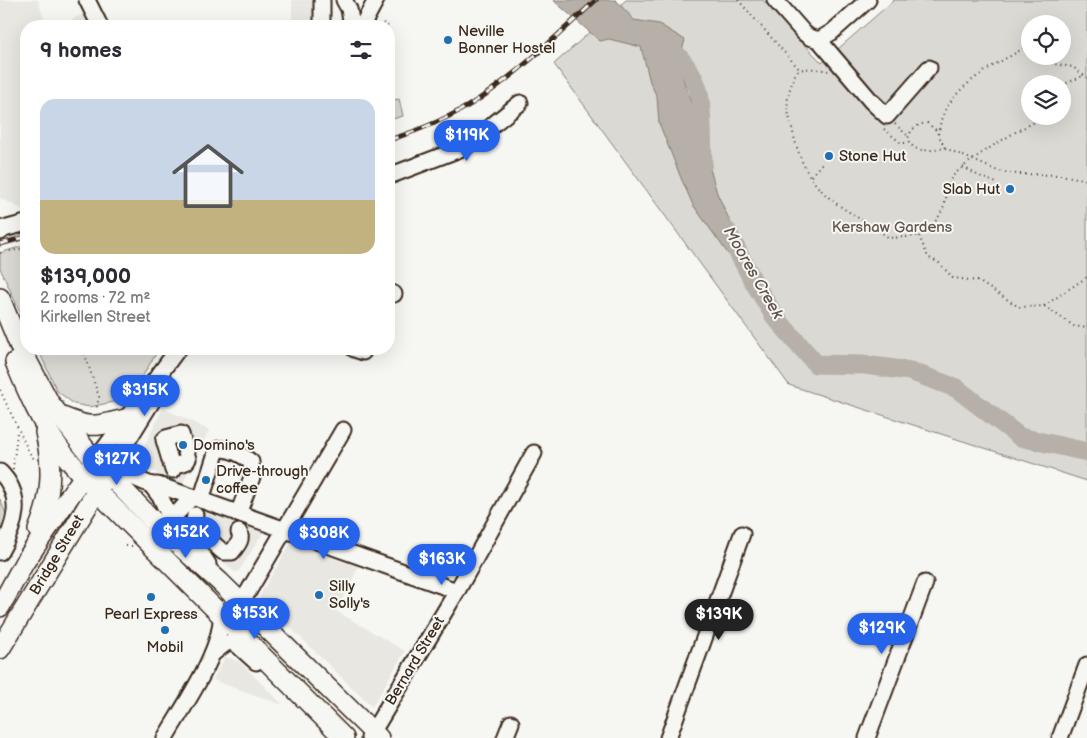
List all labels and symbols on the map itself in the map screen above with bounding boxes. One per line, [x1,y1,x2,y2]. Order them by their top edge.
place label: Neville Bonner Hostel [458,22,555,58]
marker: Neville Bonner Hostel [442,34,454,46]
pin: $119K [432,120,502,162]
place label: Stone Hut [839,147,906,166]
marker: Stone Hut [823,150,835,162]
place label: Slab Hut [943,180,1000,199]
marker: Slab Hut [1004,183,1016,195]
park label: Kershaw Gardens [832,218,953,237]
water label: Moores Creek [719,224,788,323]
pin: $315K [110,374,180,417]
place label: Domino's [193,436,255,455]
marker: Domino's [177,439,189,451]
pin: $127K [82,444,152,486]
place label: Drive-through coffee [216,462,308,498]
marker: Drive-through coffee [200,474,212,486]
street label: Bridge Street [26,511,89,599]
pin: $152K [151,516,221,559]
pin: $308K [289,518,359,560]
pin: $163K [407,544,477,586]
place label: Silly Solly's [329,577,370,613]
marker: Silly Solly's [313,589,325,601]
marker: Pearl Express [145,591,157,603]
pin: $153K [220,598,290,640]
pin: $139K [684,598,754,641]
place label: Pearl Express [104,605,198,624]
pin: $129K [847,612,917,655]
street label: Bernard Street [381,613,449,709]
marker: Mobil [159,624,171,636]
place label: Mobil [147,638,183,657]

